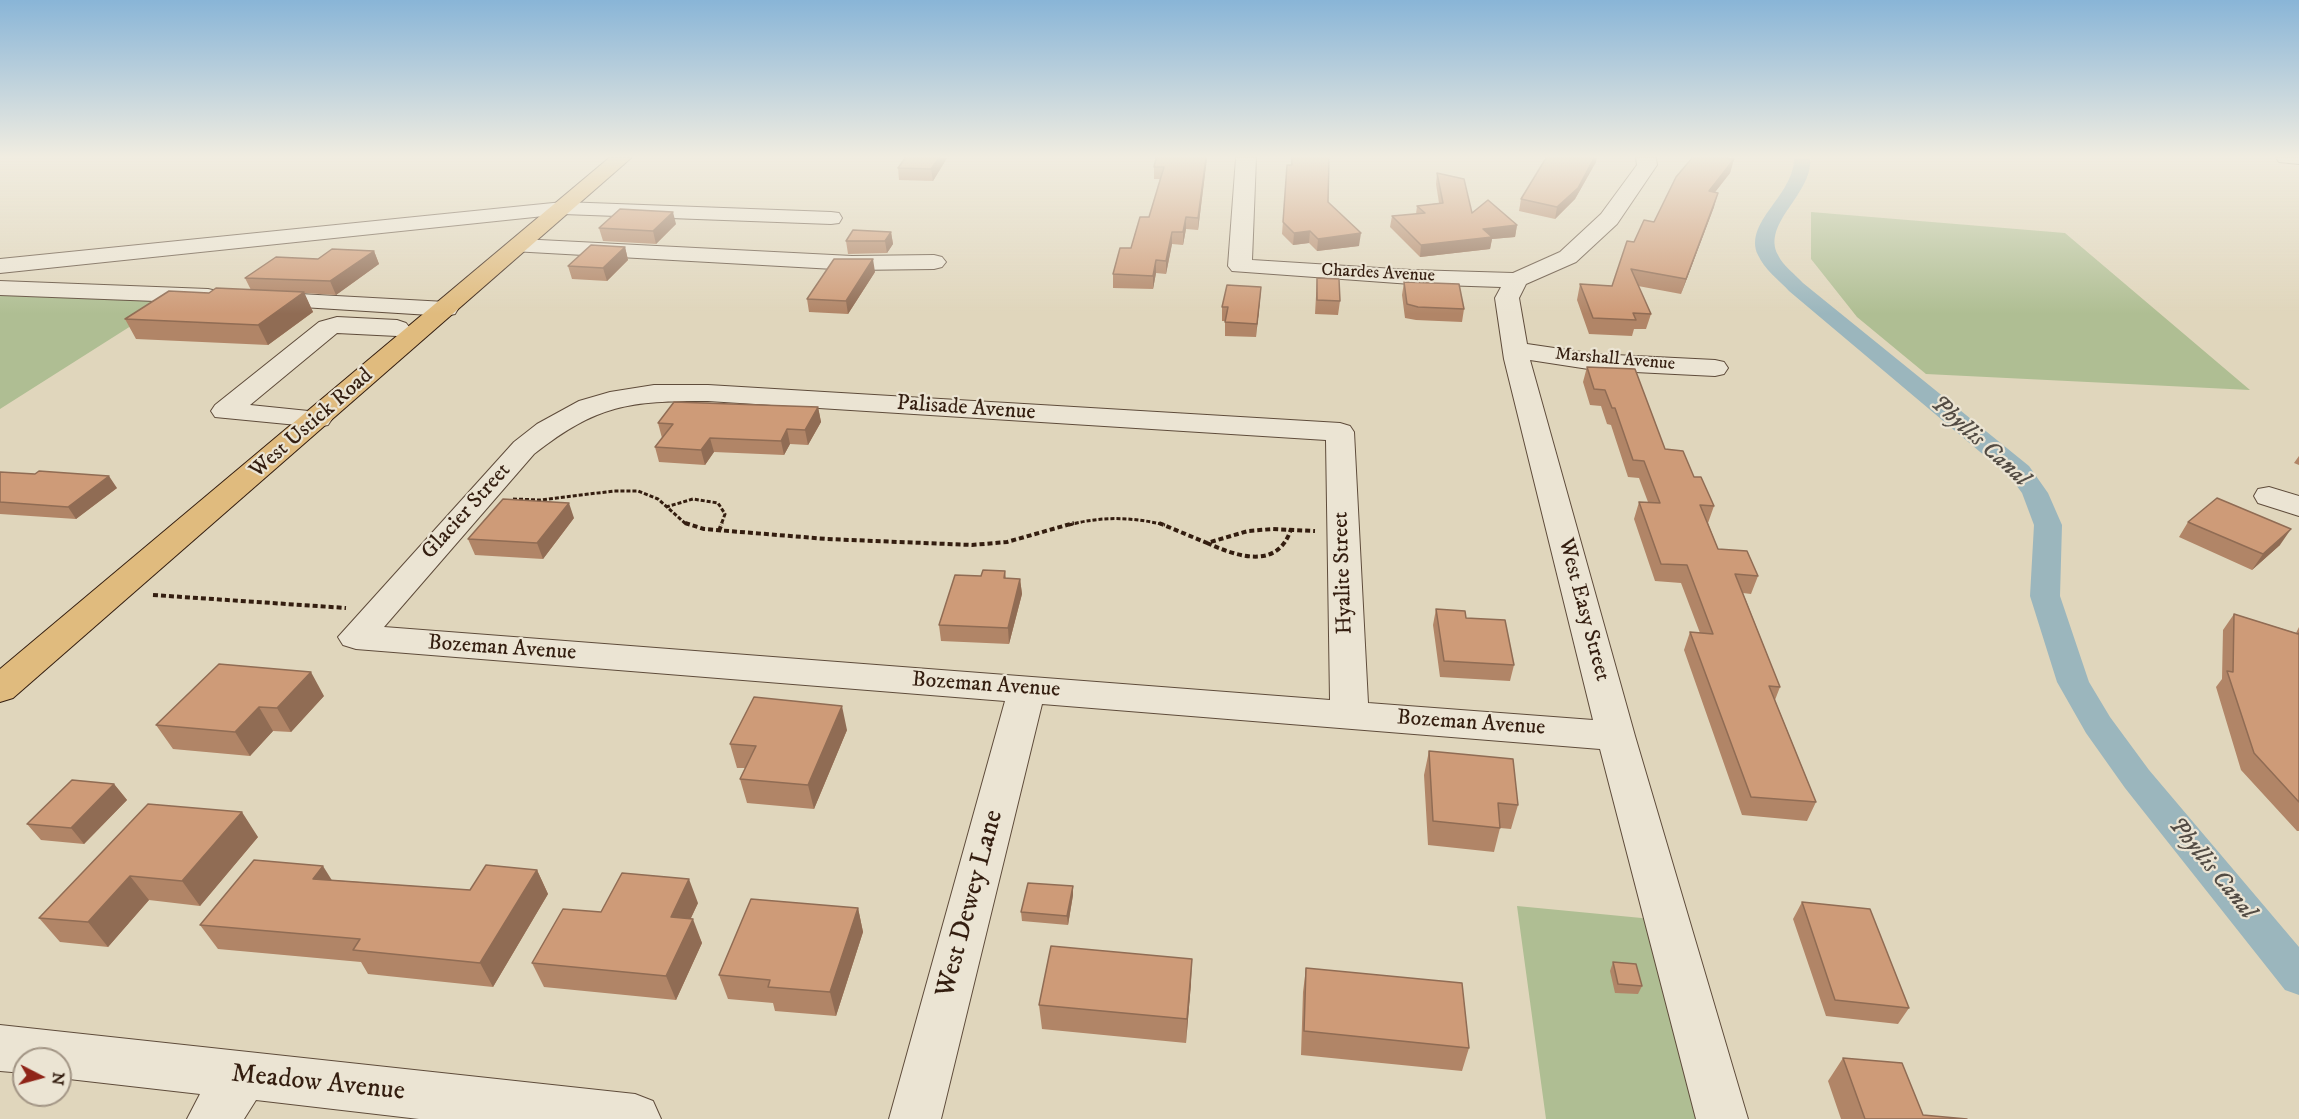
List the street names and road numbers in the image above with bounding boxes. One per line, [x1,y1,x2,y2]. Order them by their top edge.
street label: Chardes Avenue [1321,260,1435,288]
street label: Marshall Avenue [1554,344,1676,376]
street label: West Ustick Road [245,363,379,485]
street label: Palisade Avenue [896,391,1036,427]
street label: Glacier Street [417,458,517,566]
street label: Hyalite Street [1329,511,1359,635]
street label: West Easy Street [1551,536,1615,684]
street label: Bozeman Avenue [427,631,577,667]
street label: Bozeman Avenue [911,668,1061,704]
street label: Bozeman Avenue [1396,706,1546,742]
street label: West Dewey Lane [930,807,1012,1001]
street label: Meadow Avenue [230,1059,406,1109]

